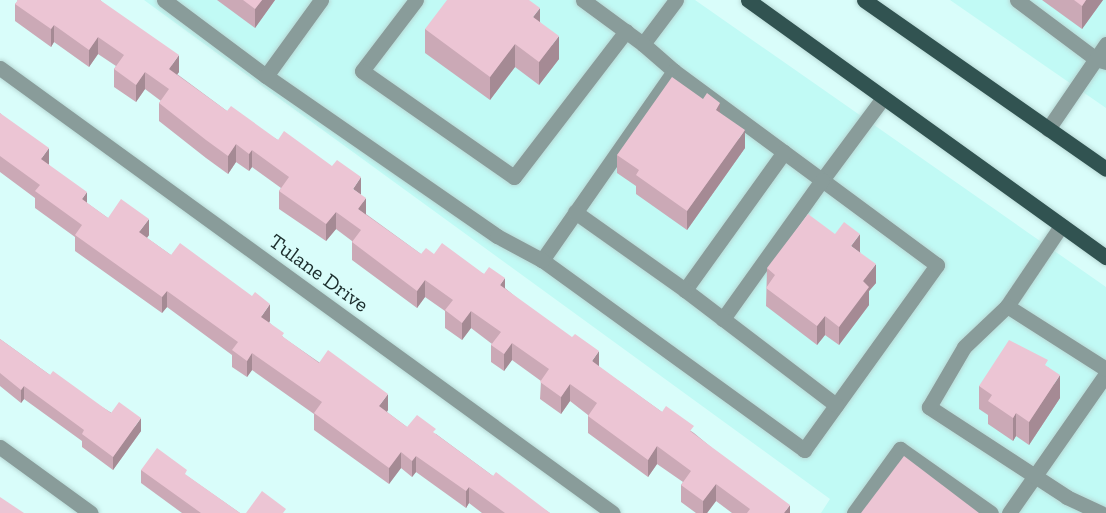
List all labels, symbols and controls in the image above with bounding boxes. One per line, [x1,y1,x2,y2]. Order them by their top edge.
street label: Tulane Drive [264,229,374,317]

